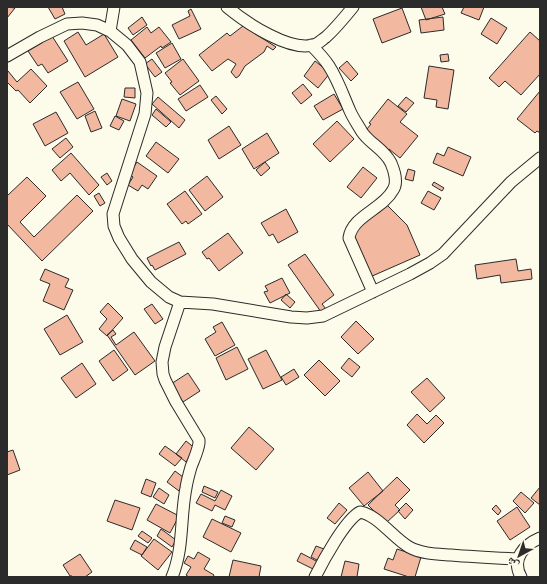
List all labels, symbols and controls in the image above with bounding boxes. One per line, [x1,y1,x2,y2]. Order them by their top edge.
north arrow [499,536,539,576]
text: ش [503,554,522,574]

